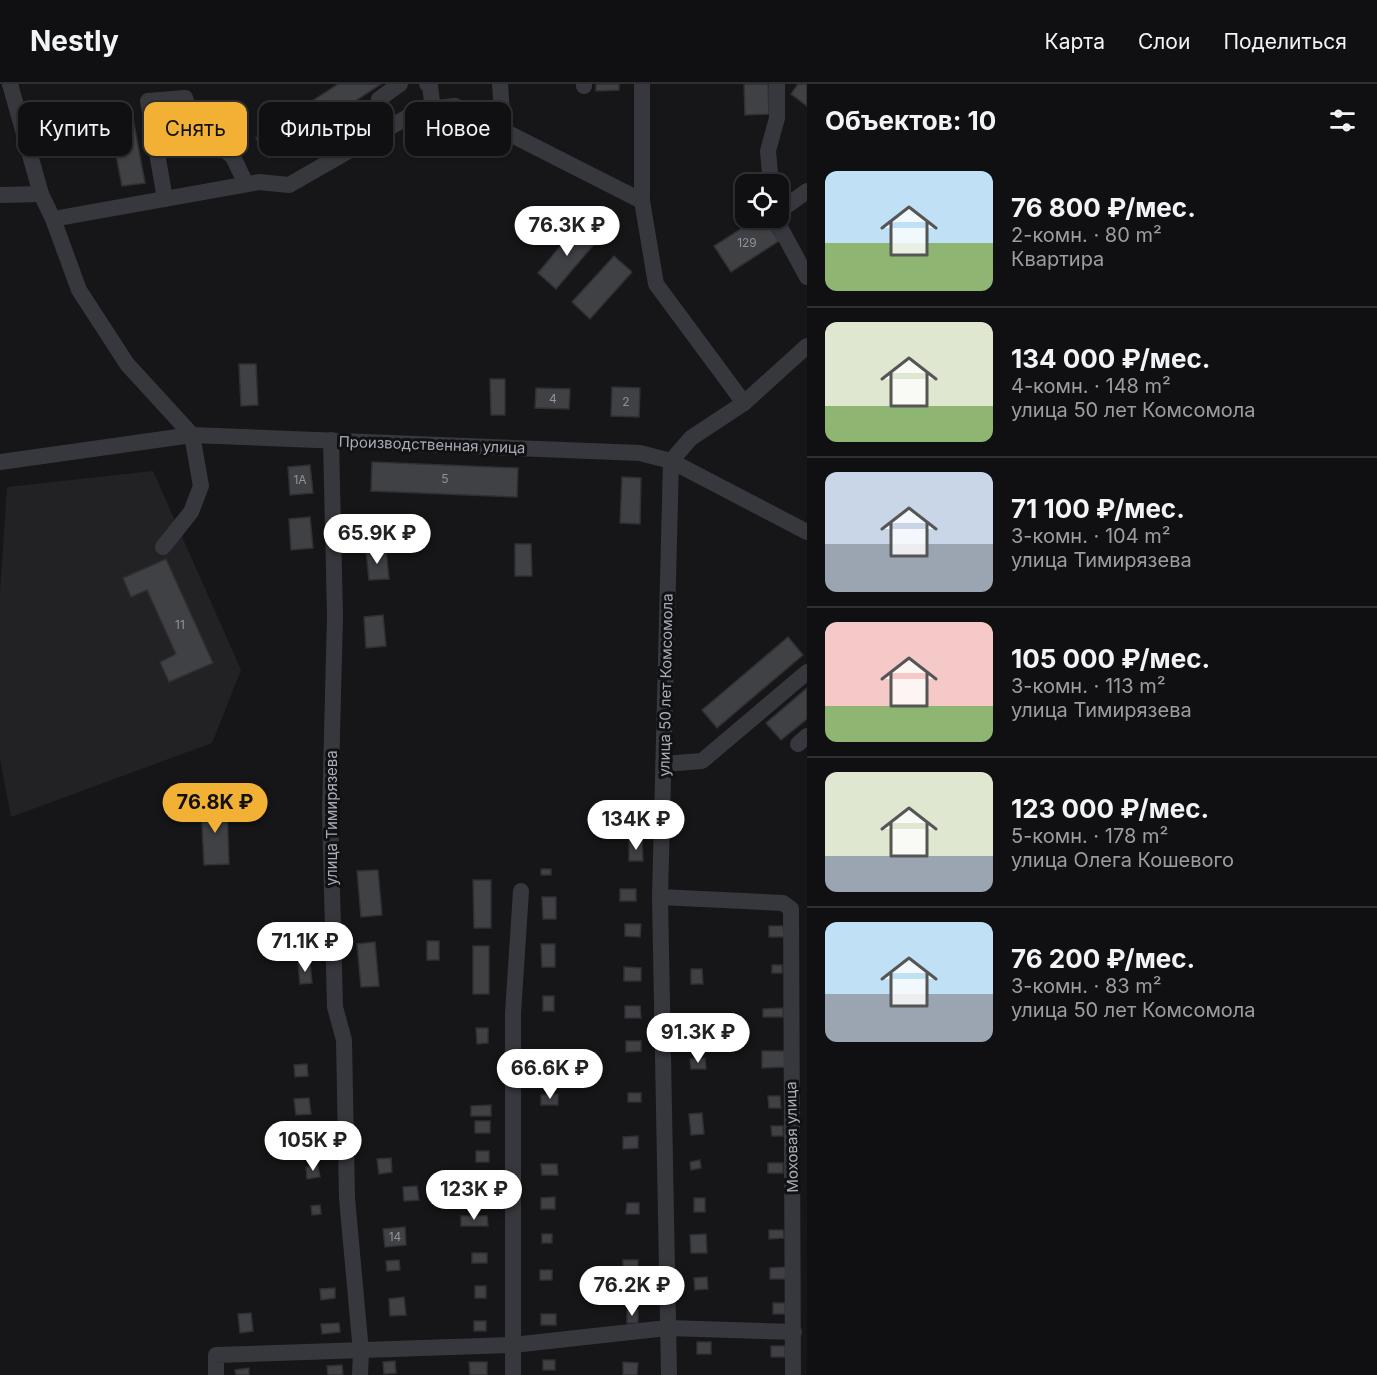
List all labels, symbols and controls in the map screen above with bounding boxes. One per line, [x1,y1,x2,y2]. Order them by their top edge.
text: Nestly [30,24,119,58]
text: Карта [1045,29,1105,54]
text: Слои [1138,29,1190,54]
text: Поделиться [1223,29,1347,54]
chip: Купить [18,102,132,156]
chip: Снять [144,102,247,156]
chip: Фильтры [259,102,393,156]
chip: Новое [405,102,511,156]
icon: filters [1326,104,1359,137]
text: Объектов: 10 [825,105,996,136]
map controls [735,174,789,228]
button: locate [735,174,789,228]
text: 76 800 ₽/мес. [1011,192,1196,223]
icon: home [873,195,945,267]
pin: 76.3K ₽ [512,206,622,257]
text: 76.3K ₽ [529,213,605,237]
text: 2-комн. · 80 m² [1011,223,1162,247]
house number: 129 [737,235,757,250]
text: Квартира [1011,247,1104,271]
text: 134 000 ₽/мес. [1011,343,1210,374]
icon: home [873,346,945,418]
text: 4-комн. · 148 m² [1011,374,1171,398]
house number: 4 [549,391,557,406]
house number: 2 [622,394,630,409]
text: улица 50 лет Комсомола [1011,398,1256,422]
street label: Производственная улица [338,432,526,457]
house number: 5 [441,471,449,486]
house number: 1А [293,472,307,487]
text: 71 100 ₽/мес. [1011,493,1185,524]
icon: home [873,496,945,568]
pin: 65.9K ₽ [322,514,432,565]
text: 65.9K ₽ [338,521,416,545]
text: 3-комн. · 104 m² [1011,524,1171,548]
text: улица Тимирязева [1011,548,1192,572]
street label: улица 50 лет Комсомола [654,593,677,777]
house number: 11 [175,617,185,632]
text: 105 000 ₽/мес. [1011,643,1210,674]
icon: home [873,646,945,718]
text: 3-комн. · 113 m² [1011,674,1166,698]
text: улица Тимирязева [1011,698,1192,722]
street label: улица Тимирязева [322,750,341,886]
pin: 76.8K ₽ [160,783,270,834]
text: 76.8K ₽ [177,790,253,814]
text: 123 000 ₽/мес. [1011,793,1209,824]
icon: home [873,796,945,868]
pin: 134K ₽ [587,800,685,851]
text: 134K ₽ [601,807,671,831]
text: 5-комн. · 178 m² [1011,824,1168,848]
text: улица Олега Кошевого [1011,848,1234,872]
pin: 71.1K ₽ [250,922,360,973]
text: 71.1K ₽ [271,929,339,953]
text: 76 200 ₽/мес. [1011,943,1195,974]
icon: home [873,946,945,1018]
text: 3-комн. · 83 m² [1011,974,1162,998]
text: улица 50 лет Комсомола [1011,998,1256,1022]
pin: 91.3K ₽ [643,1013,753,1064]
text: 91.3K ₽ [661,1020,735,1044]
pin: 66.6K ₽ [495,1049,605,1100]
text: 66.6K ₽ [511,1056,589,1080]
street label: Моховая улица [781,1081,802,1193]
pin: 105K ₽ [264,1121,362,1172]
text: 105K ₽ [279,1128,347,1152]
pin: 123K ₽ [425,1170,523,1221]
text: 123K ₽ [440,1177,508,1201]
house number: 14 [389,1229,402,1244]
pin: 76.2K ₽ [577,1266,687,1317]
text: 76.2K ₽ [594,1273,670,1297]

